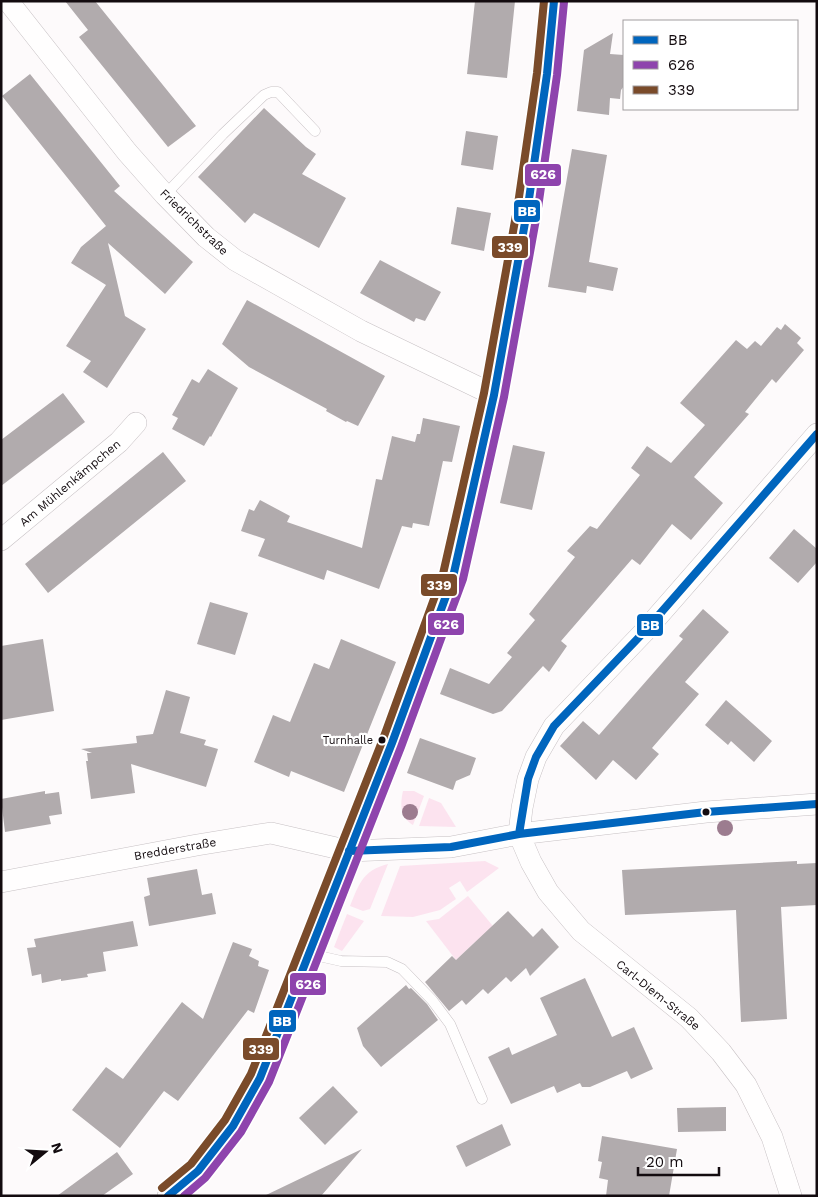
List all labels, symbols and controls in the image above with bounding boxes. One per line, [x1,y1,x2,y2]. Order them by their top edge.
legend [623,20,798,110]
text: BB [668,31,688,49]
text: 626 [668,56,695,74]
text: 339 [668,81,695,99]
line badge: 626 [524,163,562,187]
text: 626 [530,166,556,182]
street label: Friedrichstraße [157,186,231,258]
line badge: BB [513,199,541,223]
text: BB [517,203,537,219]
line badge: 339 [491,235,529,259]
text: 339 [497,239,523,255]
street label: Am Mühlenkämpchen [17,437,123,529]
line badge: 339 [420,573,458,597]
text: 339 [426,577,452,593]
line badge: 626 [427,612,465,636]
line badge: BB [636,613,664,637]
text: 626 [433,616,459,632]
text: BB [640,617,660,633]
place label: Turnhalle [323,734,373,747]
marker: Turnhalle [377,735,387,745]
unlabelled marker [701,807,711,817]
street label: Bredderstraße [133,835,217,863]
street label: Carl-Diem-Straße [613,957,703,1033]
line badge: 626 [289,972,327,996]
text: 626 [295,976,321,992]
line badge: BB [268,1009,297,1033]
text: BB [272,1013,292,1029]
line badge: 339 [242,1037,280,1061]
text: 339 [248,1041,274,1057]
north arrow [20,1127,70,1177]
text: N [48,1141,67,1155]
scale bar [638,1144,719,1176]
text: 20 m [646,1153,684,1171]

